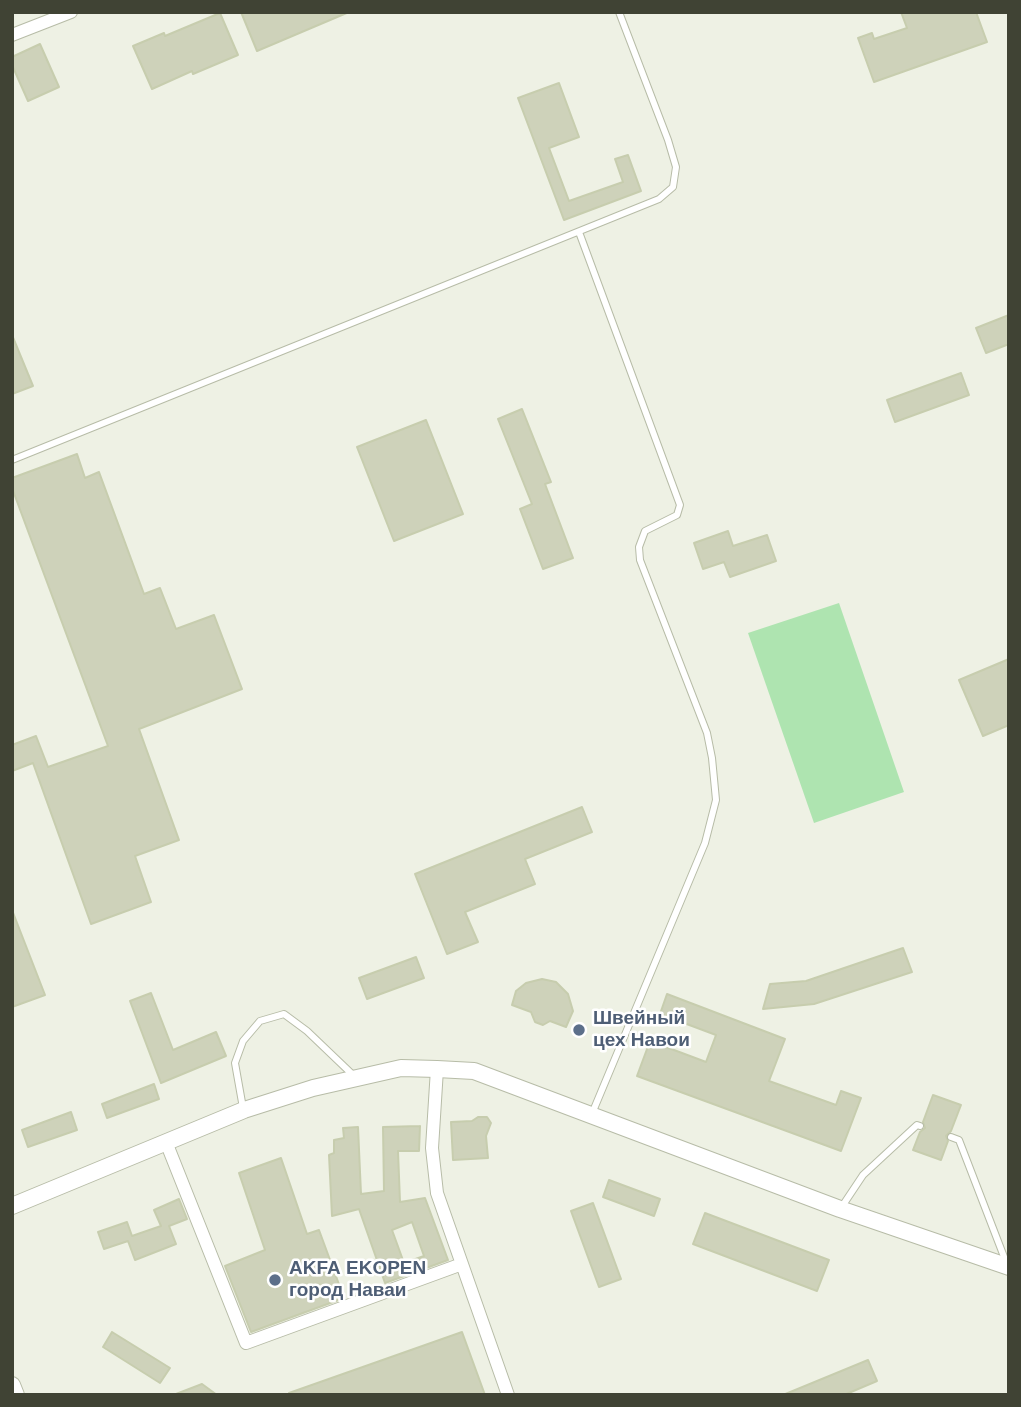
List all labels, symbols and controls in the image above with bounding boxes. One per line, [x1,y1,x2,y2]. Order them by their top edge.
place label: Швейный цех Навои [593,1008,690,1052]
marker: Швейный цех Навои [571,1022,587,1038]
place label: AKFA EKOPEN город Наваи [289,1258,426,1302]
marker: AKFA EKOPEN город Наваи [267,1272,283,1288]

